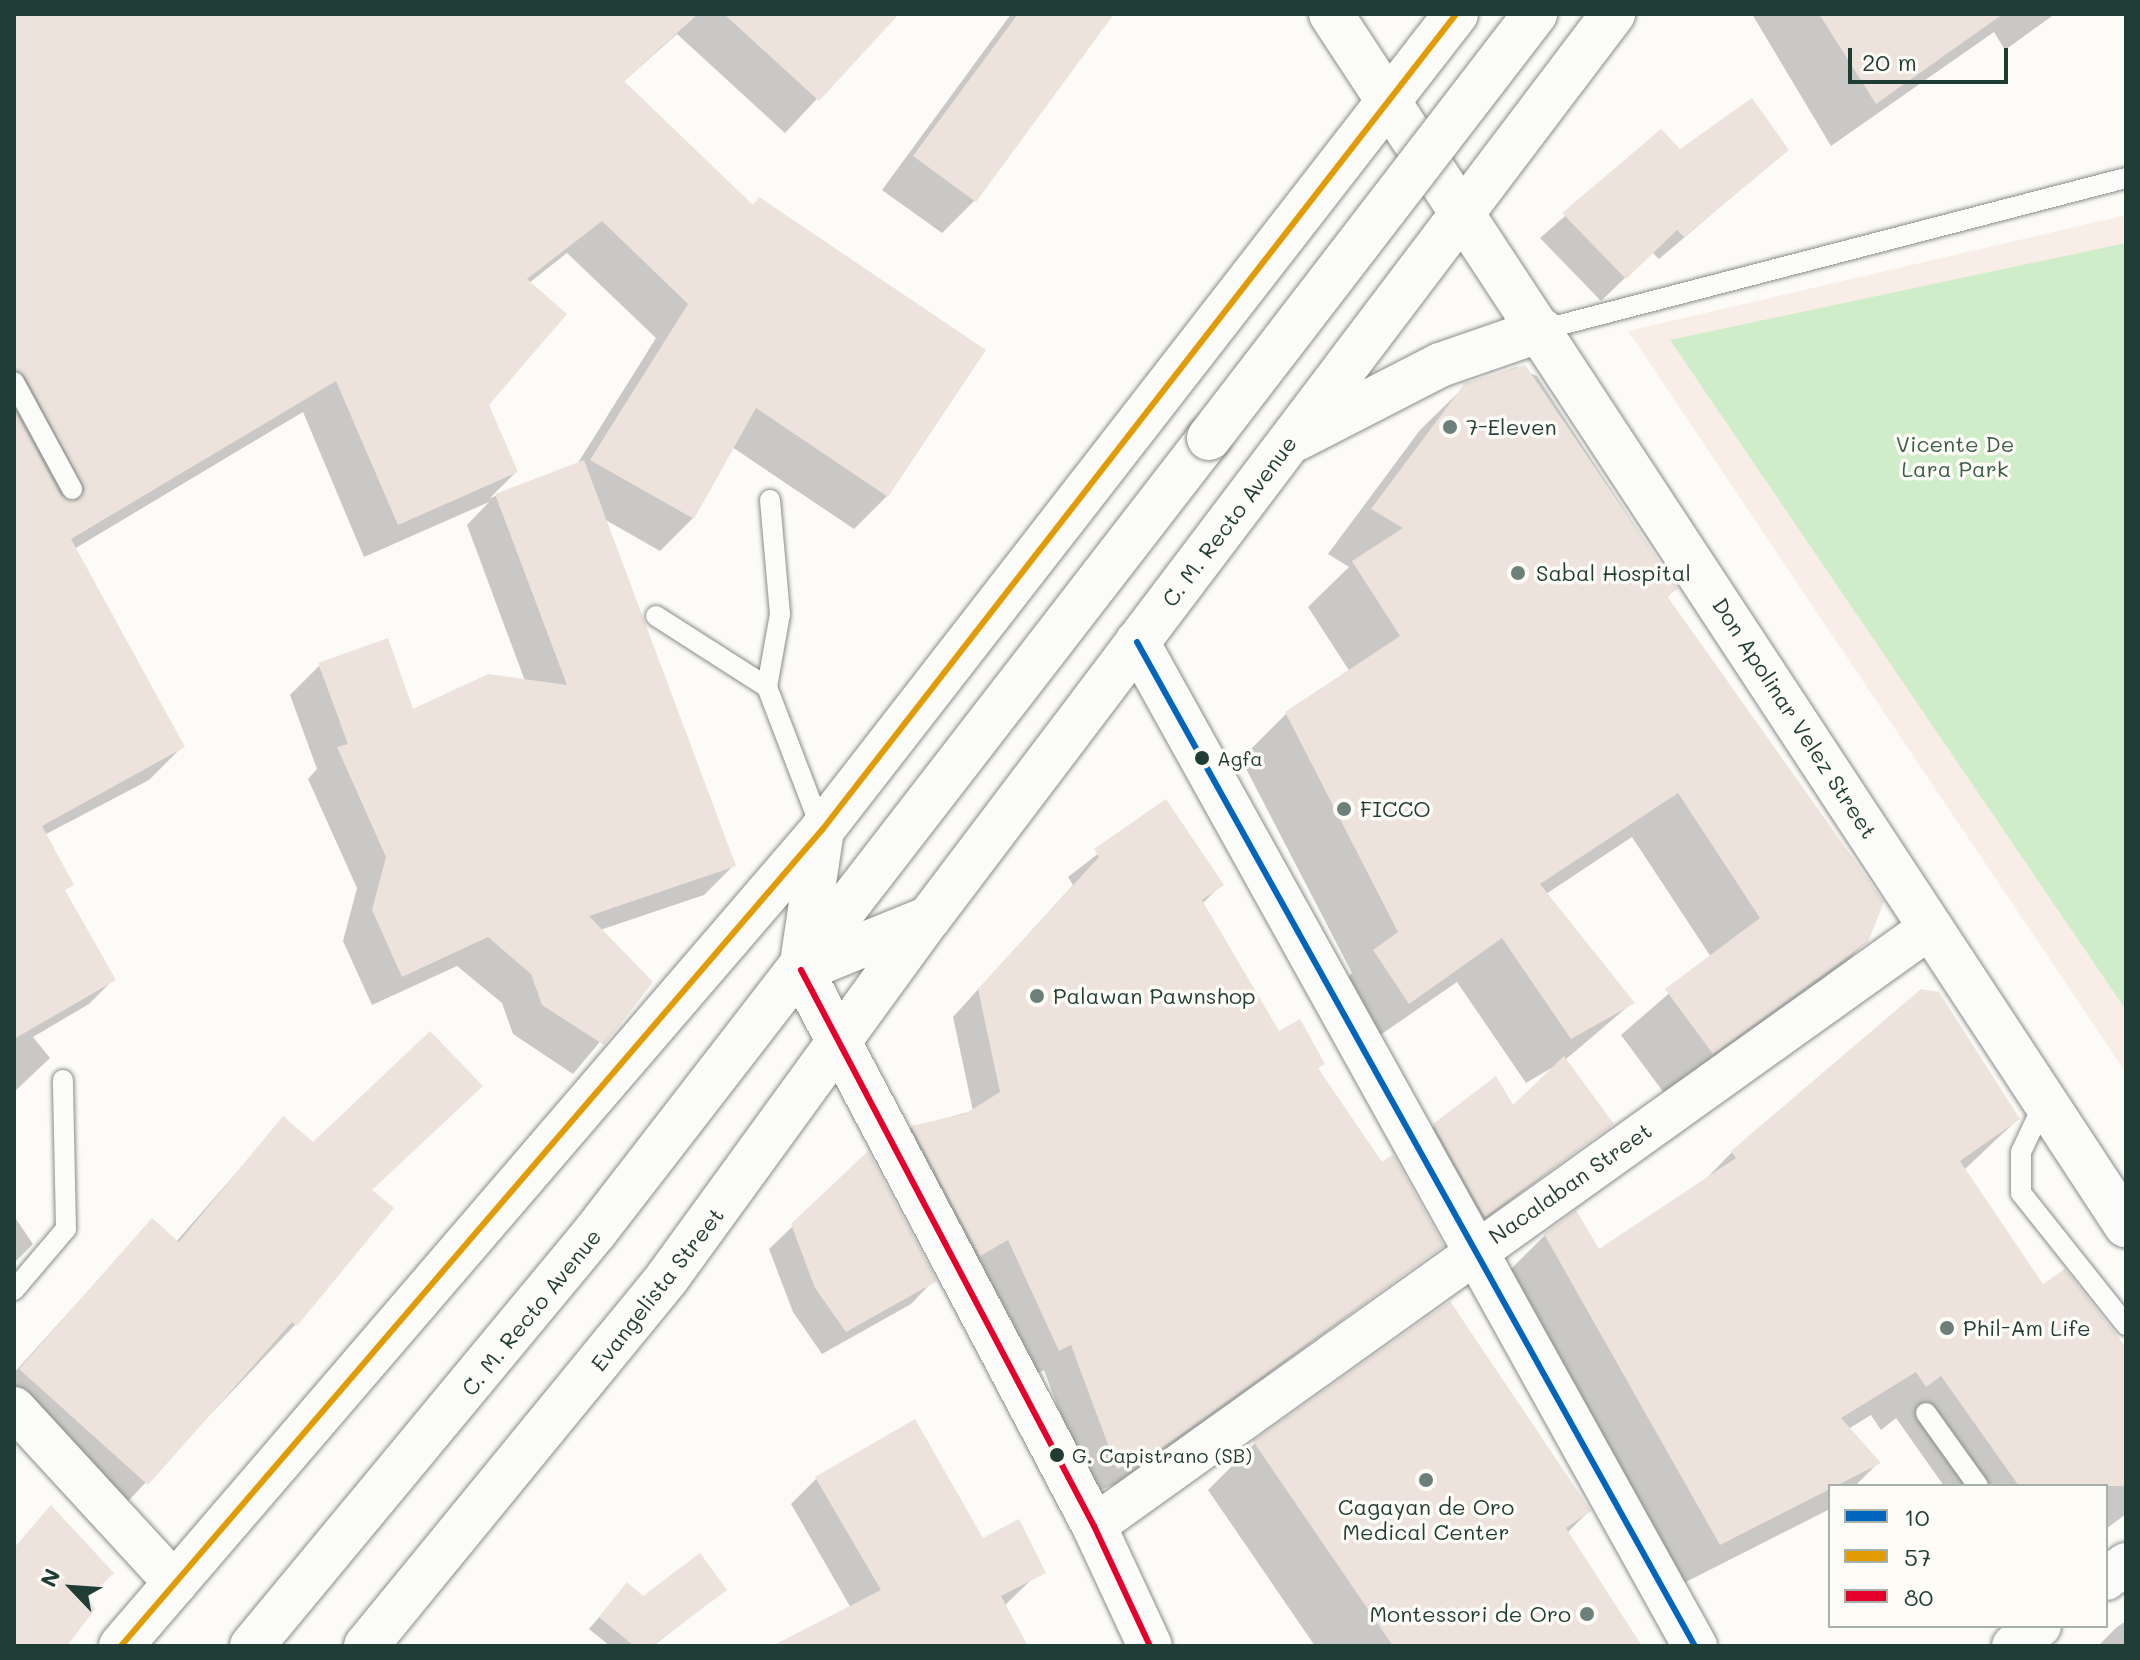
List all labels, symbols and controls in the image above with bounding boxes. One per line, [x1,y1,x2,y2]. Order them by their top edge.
scale bar [1852,32,2012,82]
text: 20 m [1862,46,1917,77]
place label: 7-Eleven [1466,414,1557,440]
marker: 7-Eleven [1441,418,1459,436]
street label: C. M. Recto Avenue [1156,430,1302,612]
park label: Vicente De Lara Park [1896,430,2014,482]
place label: Sabal Hospital [1536,560,1691,586]
marker: Sabal Hospital [1507,562,1529,584]
street label: Don Apolinar Velez Street [1707,593,1883,843]
place label: Agfa [1217,746,1263,770]
marker: Agfa [1194,750,1210,766]
place label: FICCO [1360,796,1431,822]
marker: FICCO [1335,800,1353,818]
place label: Palawan Pawnshop [1053,983,1256,1009]
marker: Palawan Pawnshop [1028,987,1046,1005]
street label: Nacalaban Street [1483,1117,1657,1249]
street label: Evangelista Street [585,1202,729,1376]
street label: C. M. Recto Avenue [456,1223,606,1401]
place label: Phil-Am Life [1963,1315,2091,1341]
marker: Phil-Am Life [1938,1319,1956,1337]
place label: G. Capistrano (SB) [1072,1443,1252,1467]
marker: G. Capistrano (SB) [1049,1447,1065,1463]
marker: Cagayan de Oro Medical Center [1417,1471,1435,1489]
legend [1828,1484,2108,1628]
place label: Cagayan de Oro Medical Center [1338,1493,1514,1544]
text: 10 [1904,1501,1930,1532]
text: 57 [1904,1541,1931,1572]
north arrow [32,1548,112,1628]
text: N [33,1564,66,1591]
text: 80 [1904,1581,1933,1612]
place label: Montessori de Oro [1370,1601,1571,1627]
marker: Montessori de Oro [1578,1605,1596,1623]

